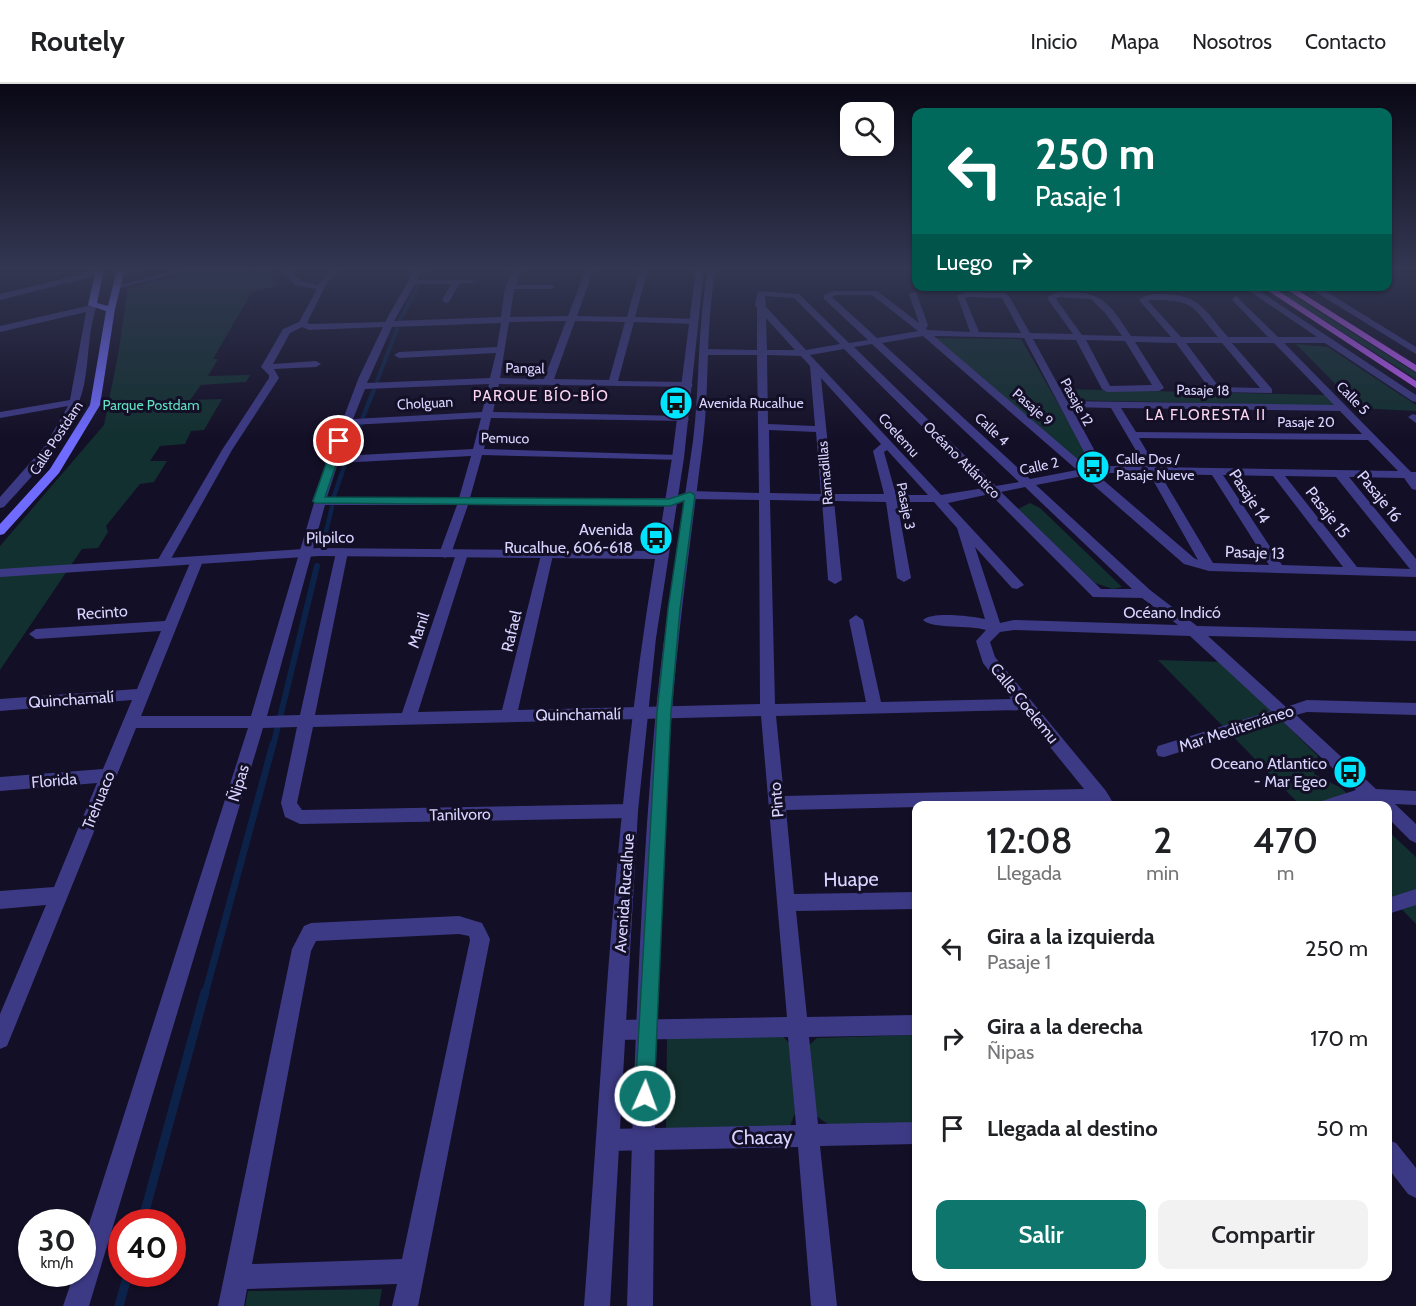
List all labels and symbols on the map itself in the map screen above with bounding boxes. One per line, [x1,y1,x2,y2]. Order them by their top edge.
street label: Pangal [505,359,546,377]
street label: Pasaje 12 [1056,375,1098,429]
street label: Calle 5 [1333,377,1373,419]
street label: Pasaje 18 [1176,381,1230,399]
street label: Pasaje 9 [1009,384,1057,430]
bus stop icon: Avenida Rucalhue [658,385,694,421]
district label: PARQUE BÍO-BÍO [473,386,609,405]
street label: Cholguan [397,393,454,413]
place label: Avenida Rucalhue [699,394,804,412]
park label: Parque Postdam [103,396,199,414]
street label: Calle Postdam [25,397,87,479]
district label: LA FLORESTA II [1145,406,1267,424]
street label: Coelemu [874,409,924,461]
street label: Calle 4 [971,409,1013,449]
street label: Pasaje 20 [1277,413,1335,431]
pin [313,415,364,466]
street label: Océano Atlántico [920,418,1005,503]
street label: Pemuco [481,429,530,447]
street label: Ramadillas [813,440,837,506]
bus stop icon: Calle Dos / Pasaje Nueve [1075,449,1111,485]
place label: Calle Dos / Pasaje Nueve [1116,450,1194,484]
street label: Calle 2 [1018,453,1060,479]
street label: Pasaje 14 [1225,466,1274,527]
street label: Pasaje 16 [1353,467,1406,526]
street label: Pasaje 3 [893,481,919,531]
street label: Pasaje 15 [1302,483,1354,542]
place label: Avenida Rucalhue, 606-618 [504,520,633,557]
bus stop icon: Avenida Rucalhue, 606-618 [638,520,674,556]
street label: Pilpilco [306,528,354,547]
street label: Pasaje 13 [1225,542,1285,563]
street label: Recinto [76,601,128,624]
street label: Océano Indicó [1123,603,1221,622]
street label: Rafael [498,608,526,654]
street label: Manil [404,610,433,651]
street label: Calle Coelemu [986,659,1063,747]
street label: Quinchamalí [28,687,115,712]
street label: Mar Mediterráneo [1176,701,1296,756]
street label: Quinchamalí [535,704,621,725]
place label: Oceano Atlantico - Mar Egeo [1211,754,1327,791]
bus stop icon: Oceano Atlantico - Mar Egeo [1332,754,1368,790]
street label: Ñipas [224,762,253,804]
street label: Trehuaco [78,768,119,832]
street label: Florida [30,769,78,792]
street label: Pinto [765,781,788,818]
street label: Tanilvoro [429,804,491,825]
street label: Avenida Rucalhue [611,833,638,953]
street label: Huape [823,867,879,891]
position arrow [613,1064,677,1128]
street label: Chacay [731,1124,793,1150]
speed limit sign: 40 [108,1209,186,1287]

